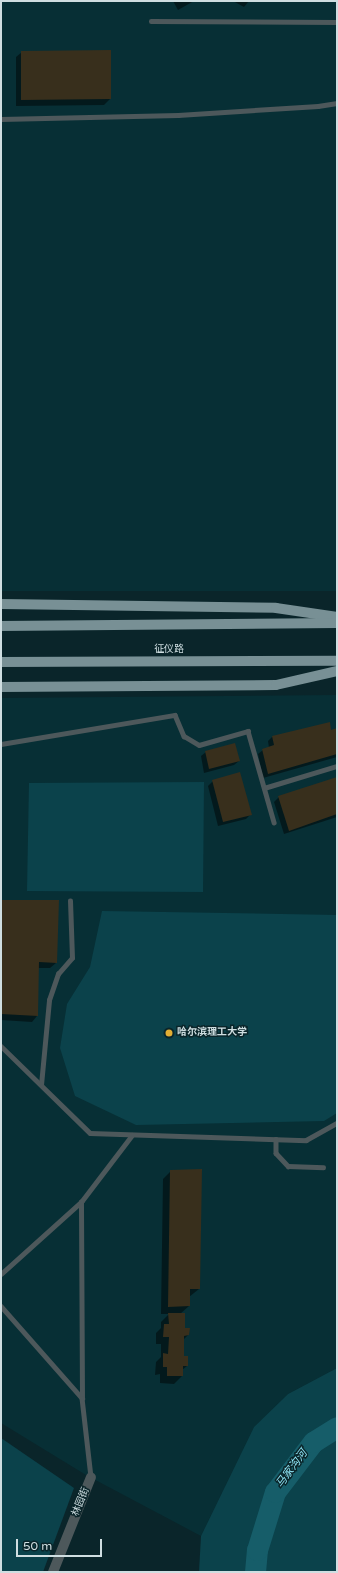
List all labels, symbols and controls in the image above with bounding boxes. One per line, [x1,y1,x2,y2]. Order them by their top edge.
street label: 征仪路 [154,644,184,656]
place label: 哈尔滨理工大学 [177,1027,247,1039]
marker: 哈尔滨理工大学 [164,1028,174,1038]
water label: 马家沟河 [273,1447,311,1491]
street label: 林园街 [70,1486,92,1518]
scale bar [18,1531,104,1557]
text: 50 m [23,1539,52,1553]

